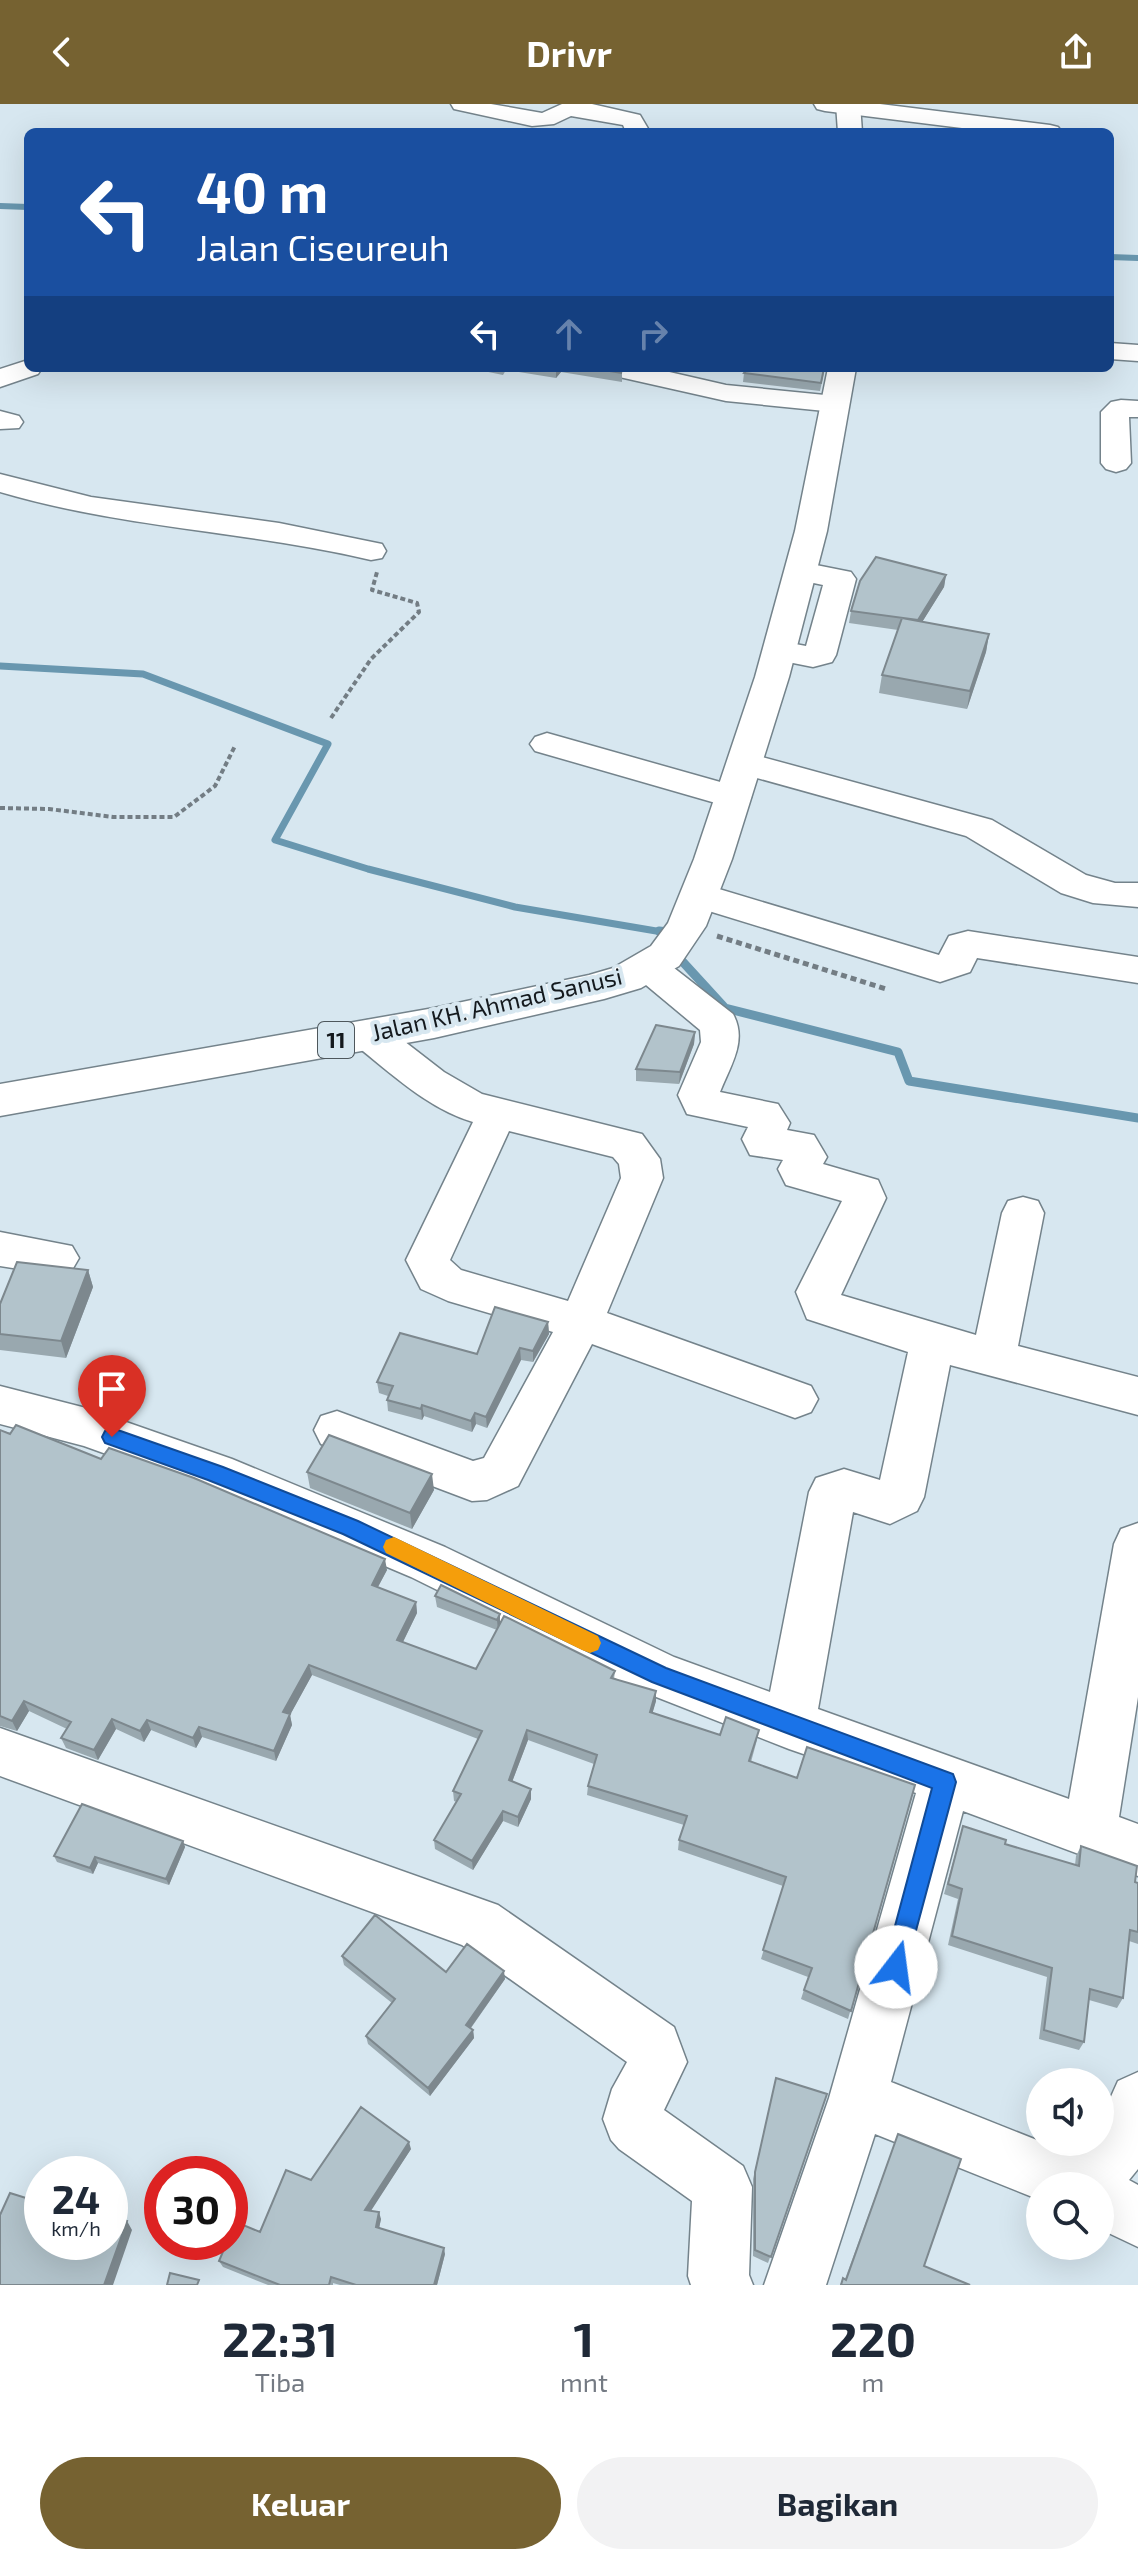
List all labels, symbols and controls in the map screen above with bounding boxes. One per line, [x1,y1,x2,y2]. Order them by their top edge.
icon: back [40,30,84,74]
icon: share [1054,30,1098,74]
text: Drivr [526,31,612,74]
text: 40 m [196,157,328,224]
icon: left [64,160,168,264]
text: Jalan Ciseureuh [196,225,450,268]
icon: left [463,312,507,356]
icon: ahead [547,312,591,356]
icon: right [631,312,675,356]
street label: Jalan KH. Ahmad Sanusi [369,961,625,1046]
road number: 11 [318,1022,354,1058]
pin [78,1355,146,1437]
icon: arrive [90,1367,134,1411]
position arrow [854,1925,938,2009]
map controls [1026,2068,1114,2260]
button: sound [1026,2068,1114,2156]
speed limit sign: 30 [144,2156,248,2260]
button: search [1026,2172,1114,2260]
text: 24 [52,2174,100,2222]
text: km/h [51,2216,101,2240]
text: 22:31 [222,2309,338,2367]
text: 1 [574,2309,594,2367]
text: 220 [830,2309,916,2367]
text: Tiba [255,2366,305,2397]
text: mnt [560,2366,608,2397]
text: m [862,2366,884,2397]
button: Keluar [40,2457,561,2549]
button: Bagikan [577,2457,1098,2549]

